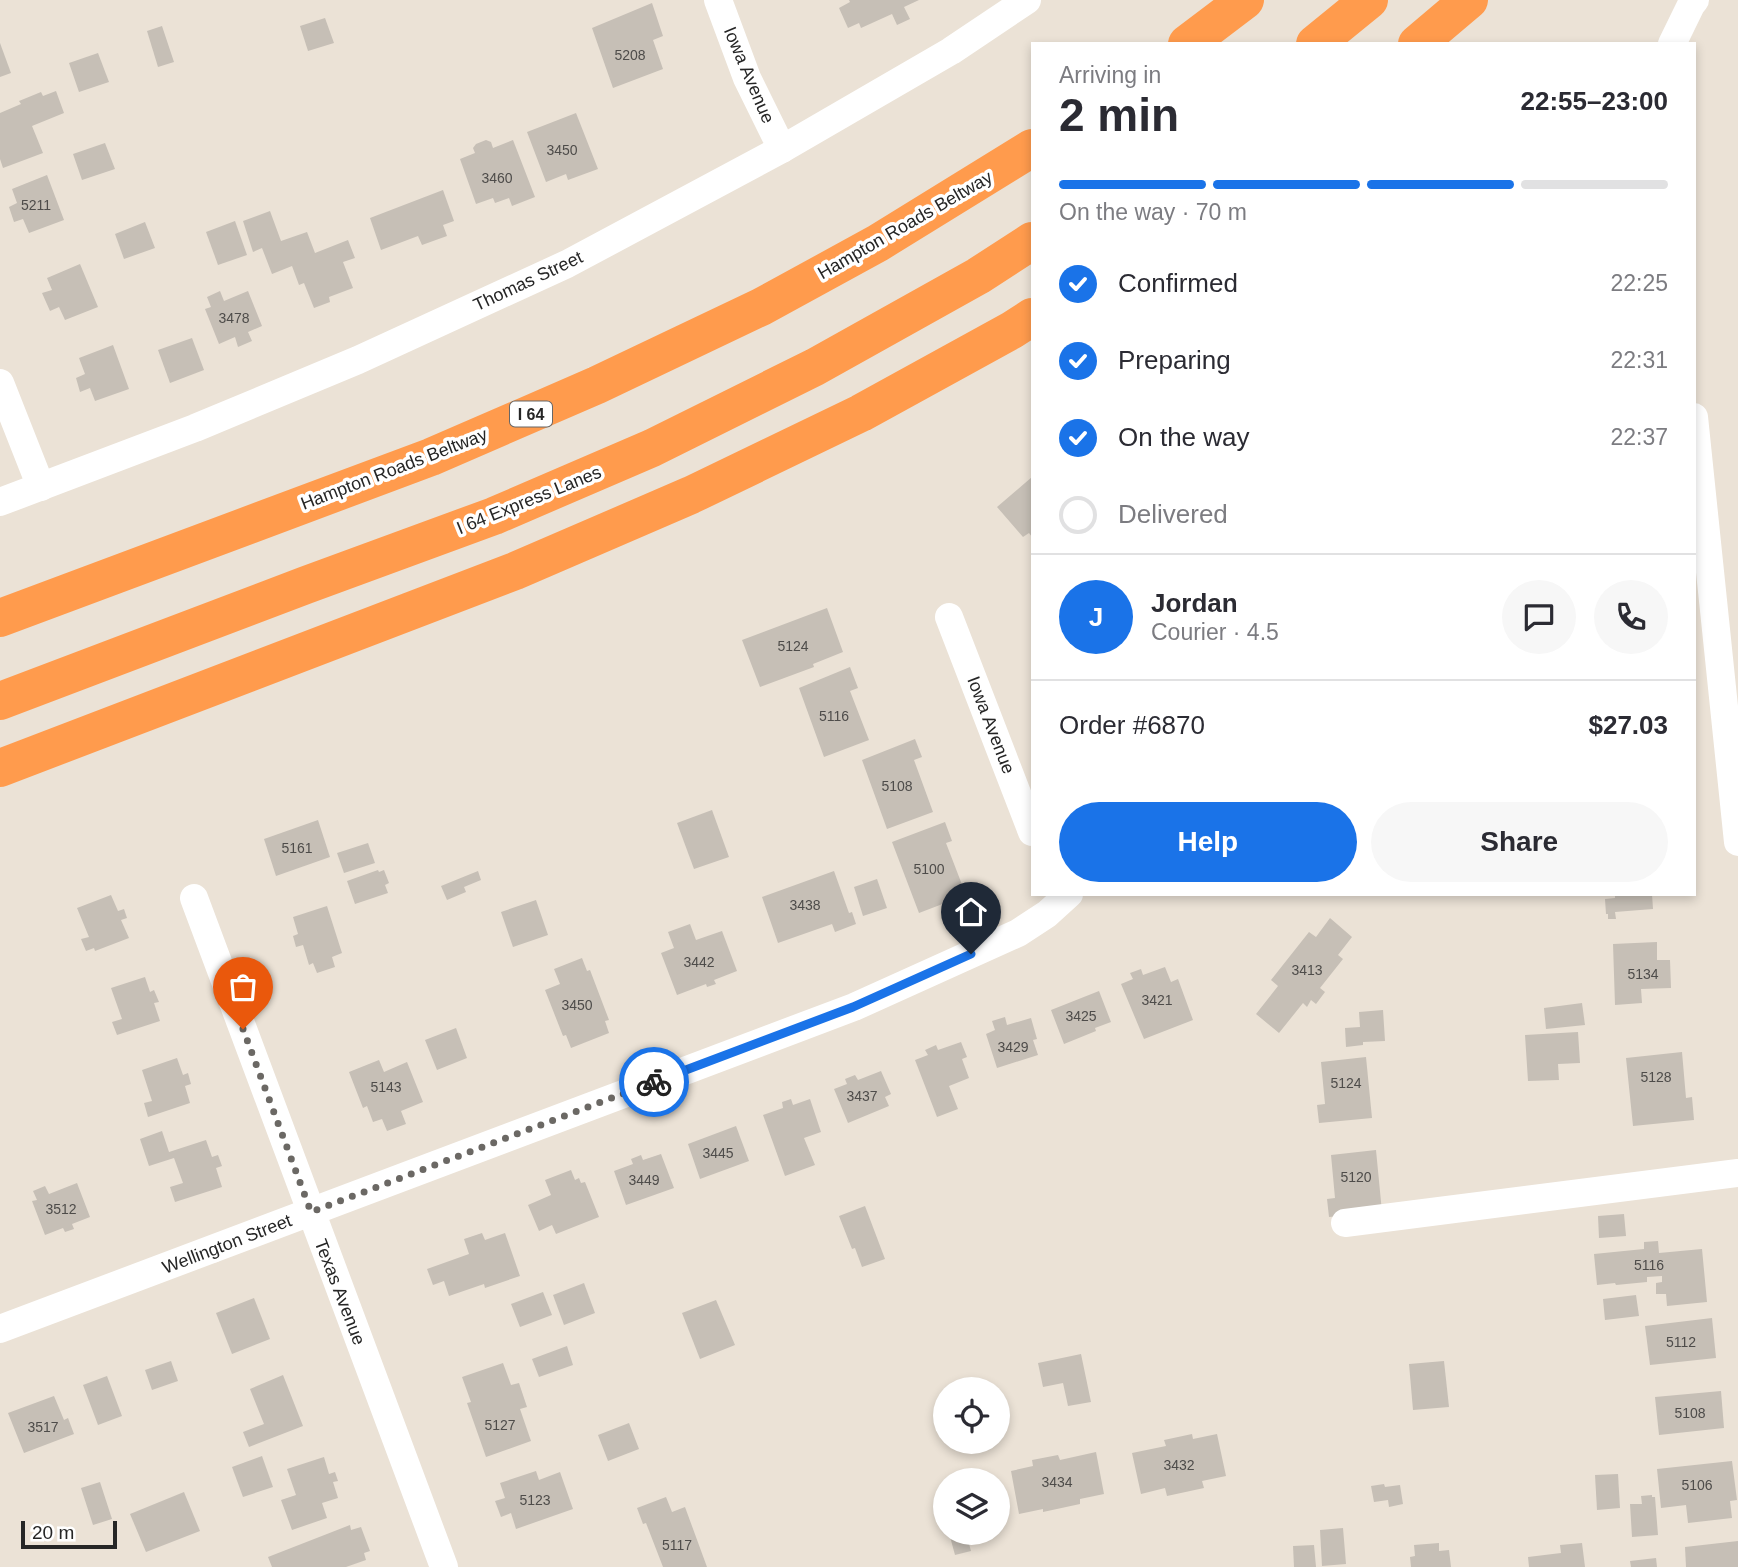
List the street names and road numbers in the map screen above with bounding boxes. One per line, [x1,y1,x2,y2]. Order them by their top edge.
street label: Iowa Avenue [720,24,778,126]
street label: Hampton Roads Beltway [814,167,996,283]
street label: Thomas Street [470,247,586,315]
road number: I 64 [510,402,552,426]
street label: Hampton Roads Beltway [298,424,490,514]
street label: I 64 Express Lanes [454,462,604,538]
street label: Iowa Avenue [963,673,1019,777]
street label: Wellington Street [160,1210,294,1278]
street label: Texas Avenue [311,1236,369,1348]

